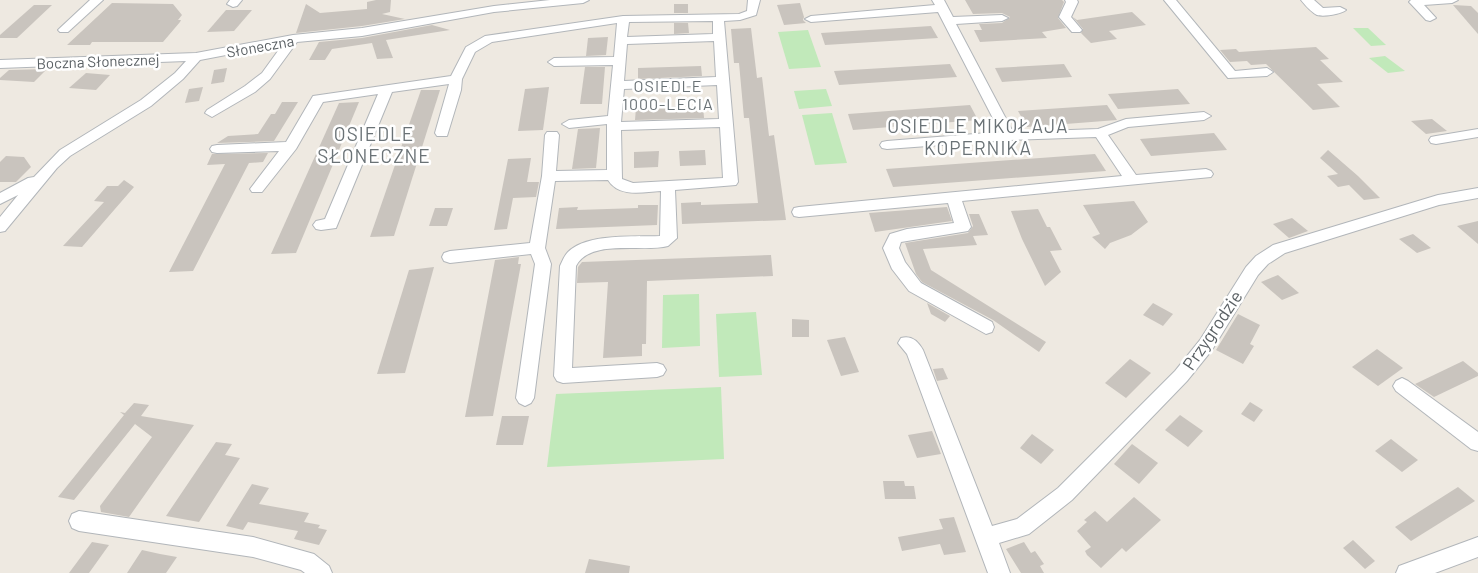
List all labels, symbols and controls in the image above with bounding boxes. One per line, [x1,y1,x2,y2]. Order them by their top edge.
street label: Słoneczna [225,31,295,61]
street label: Boczna Słonecznej [36,50,160,72]
district label: OSIEDLE 1000-LECIA [622,76,714,113]
district label: OSIEDLE MIKOŁAJA KOPERNIKA [887,114,1069,159]
district label: OSIEDLE SŁONECZNE [317,122,431,167]
street label: Przygrodzie [1177,286,1247,374]

